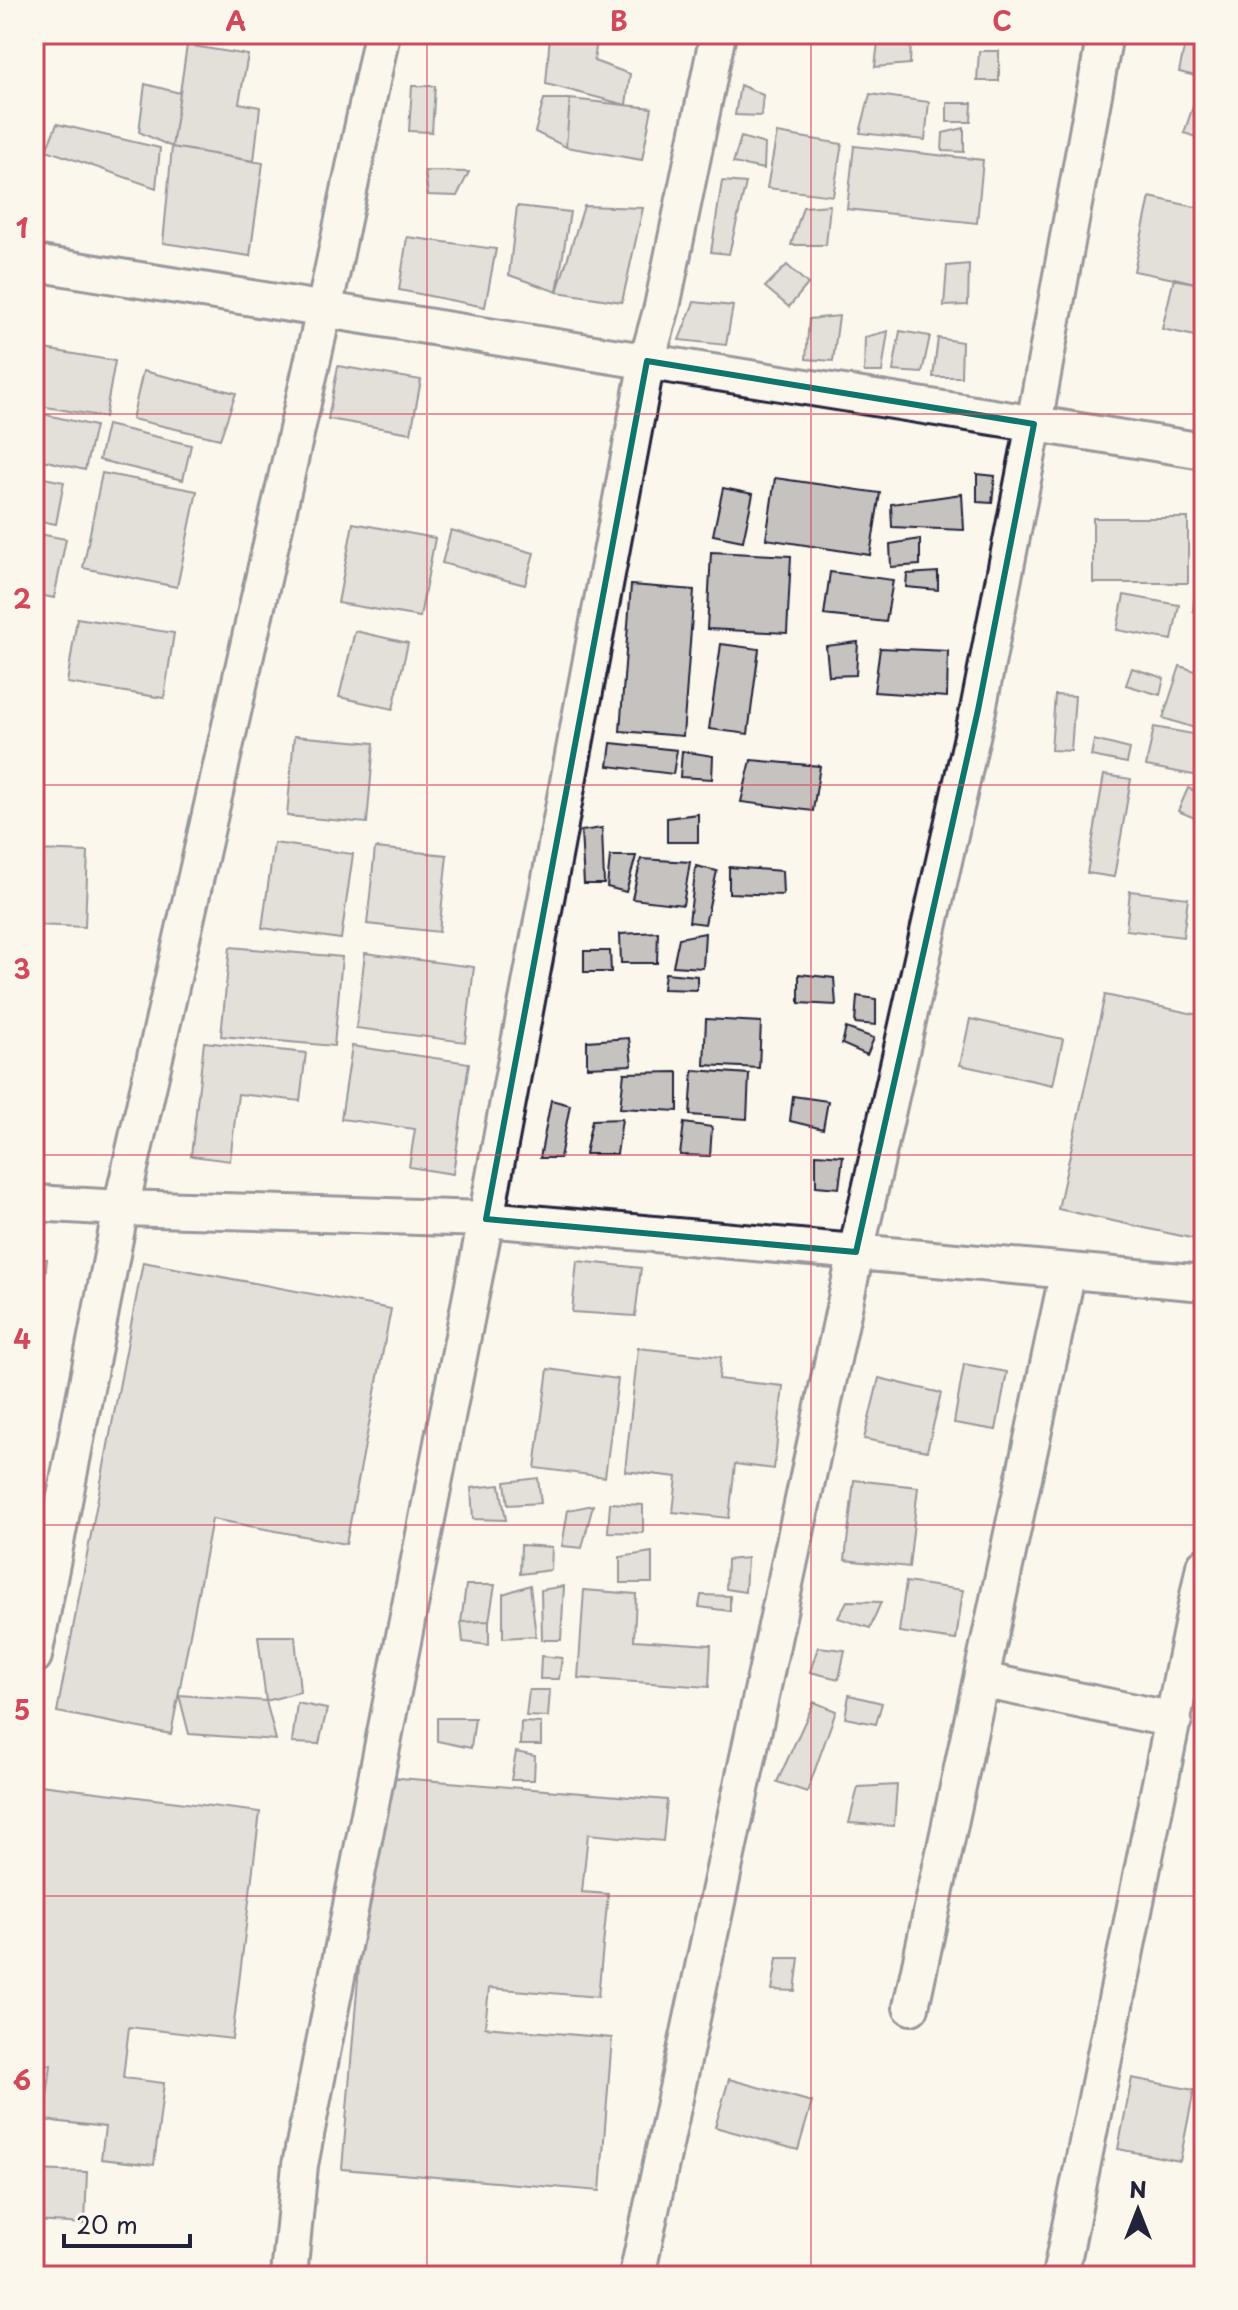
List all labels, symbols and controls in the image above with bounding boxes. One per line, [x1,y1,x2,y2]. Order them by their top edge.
text: A [226,1,246,40]
text: B [610,1,628,40]
text: C [992,1,1012,40]
text: 1 [16,208,28,247]
text: 2 [13,579,31,618]
text: 3 [13,949,31,988]
text: 4 [13,1319,31,1358]
text: 5 [14,1690,30,1729]
text: 6 [13,2060,31,2099]
north arrow [1098,2170,1178,2250]
text: N [1129,2172,1147,2205]
scale bar [64,2198,190,2248]
text: 20 m [76,2206,138,2242]

